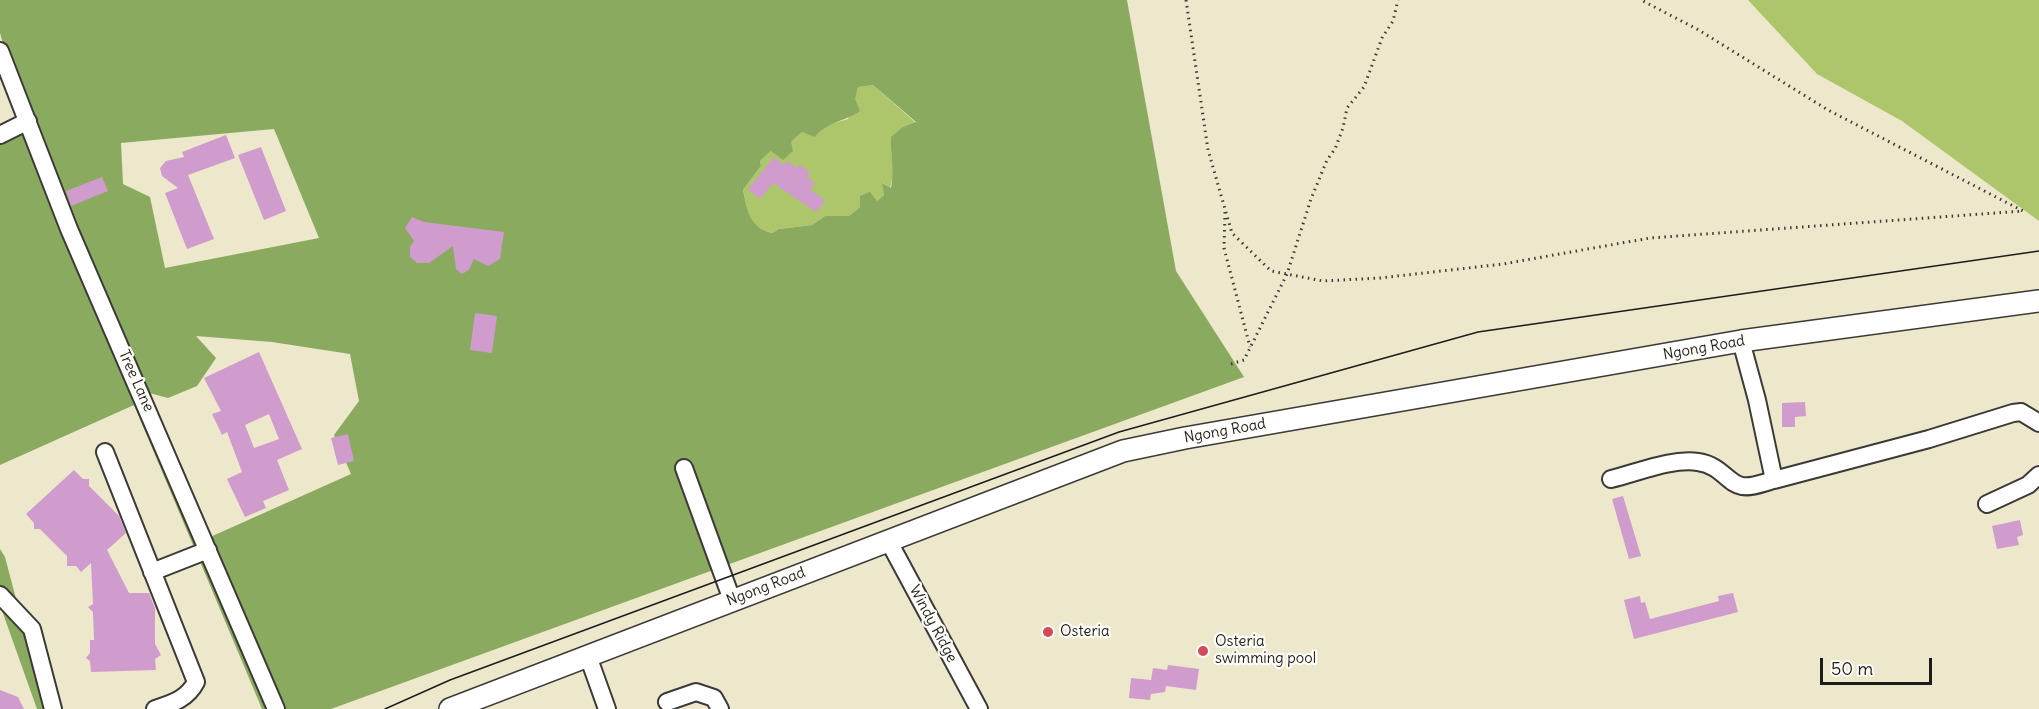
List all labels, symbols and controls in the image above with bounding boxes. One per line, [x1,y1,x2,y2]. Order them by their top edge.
street label: Ngong Road [1662,332,1746,364]
street label: Tree Lane [114,347,158,415]
street label: Ngong Road [1183,415,1267,447]
street label: Ngong Road [724,564,808,610]
street label: Windy Ridge [905,582,961,666]
place label: Osteria [1060,623,1109,641]
marker: Osteria [1041,625,1055,639]
place label: Osteria swimming pool [1215,633,1316,668]
marker: Osteria swimming pool [1196,644,1210,658]
scale bar [1823,646,1936,684]
text: 50 m [1831,657,1873,680]

